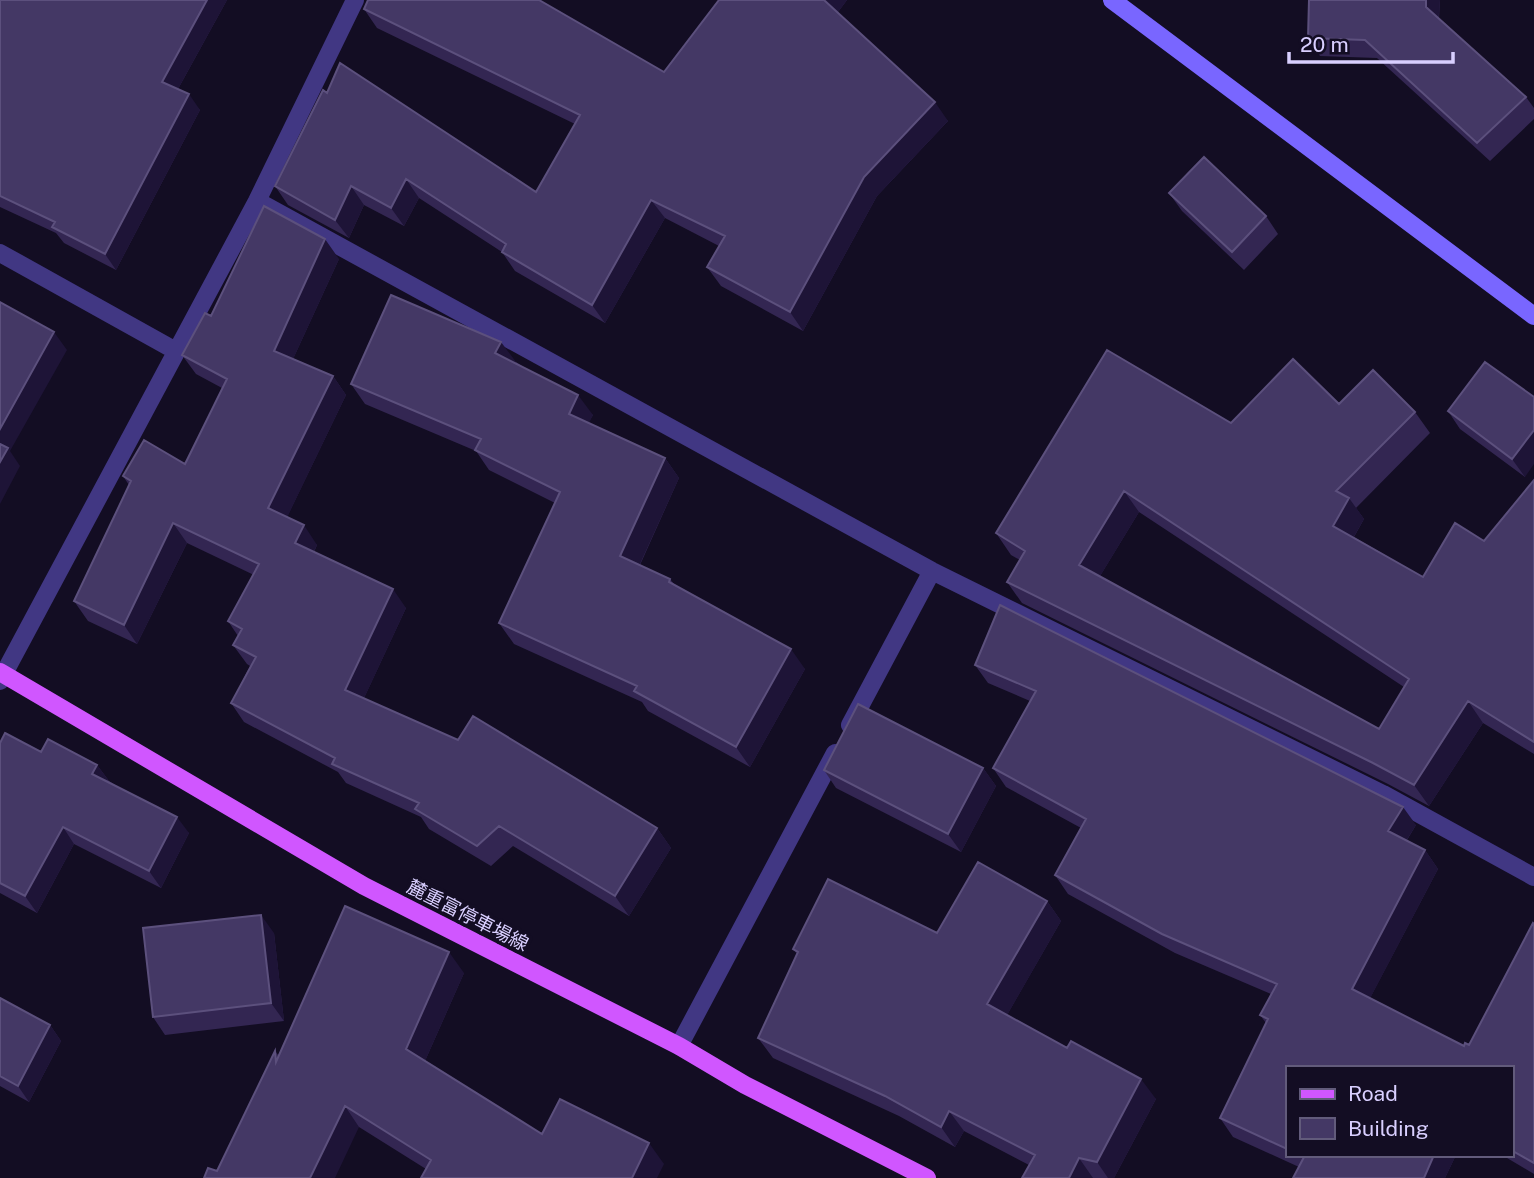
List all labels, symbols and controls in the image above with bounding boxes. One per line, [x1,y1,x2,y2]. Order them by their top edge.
scale bar [1289,21,1454,65]
text: 20 m [1300,32,1349,57]
street label: 麓重富停車場線 [404,875,532,955]
legend [1286,1066,1513,1157]
text: Road [1348,1081,1398,1106]
text: Building [1348,1116,1429,1141]

